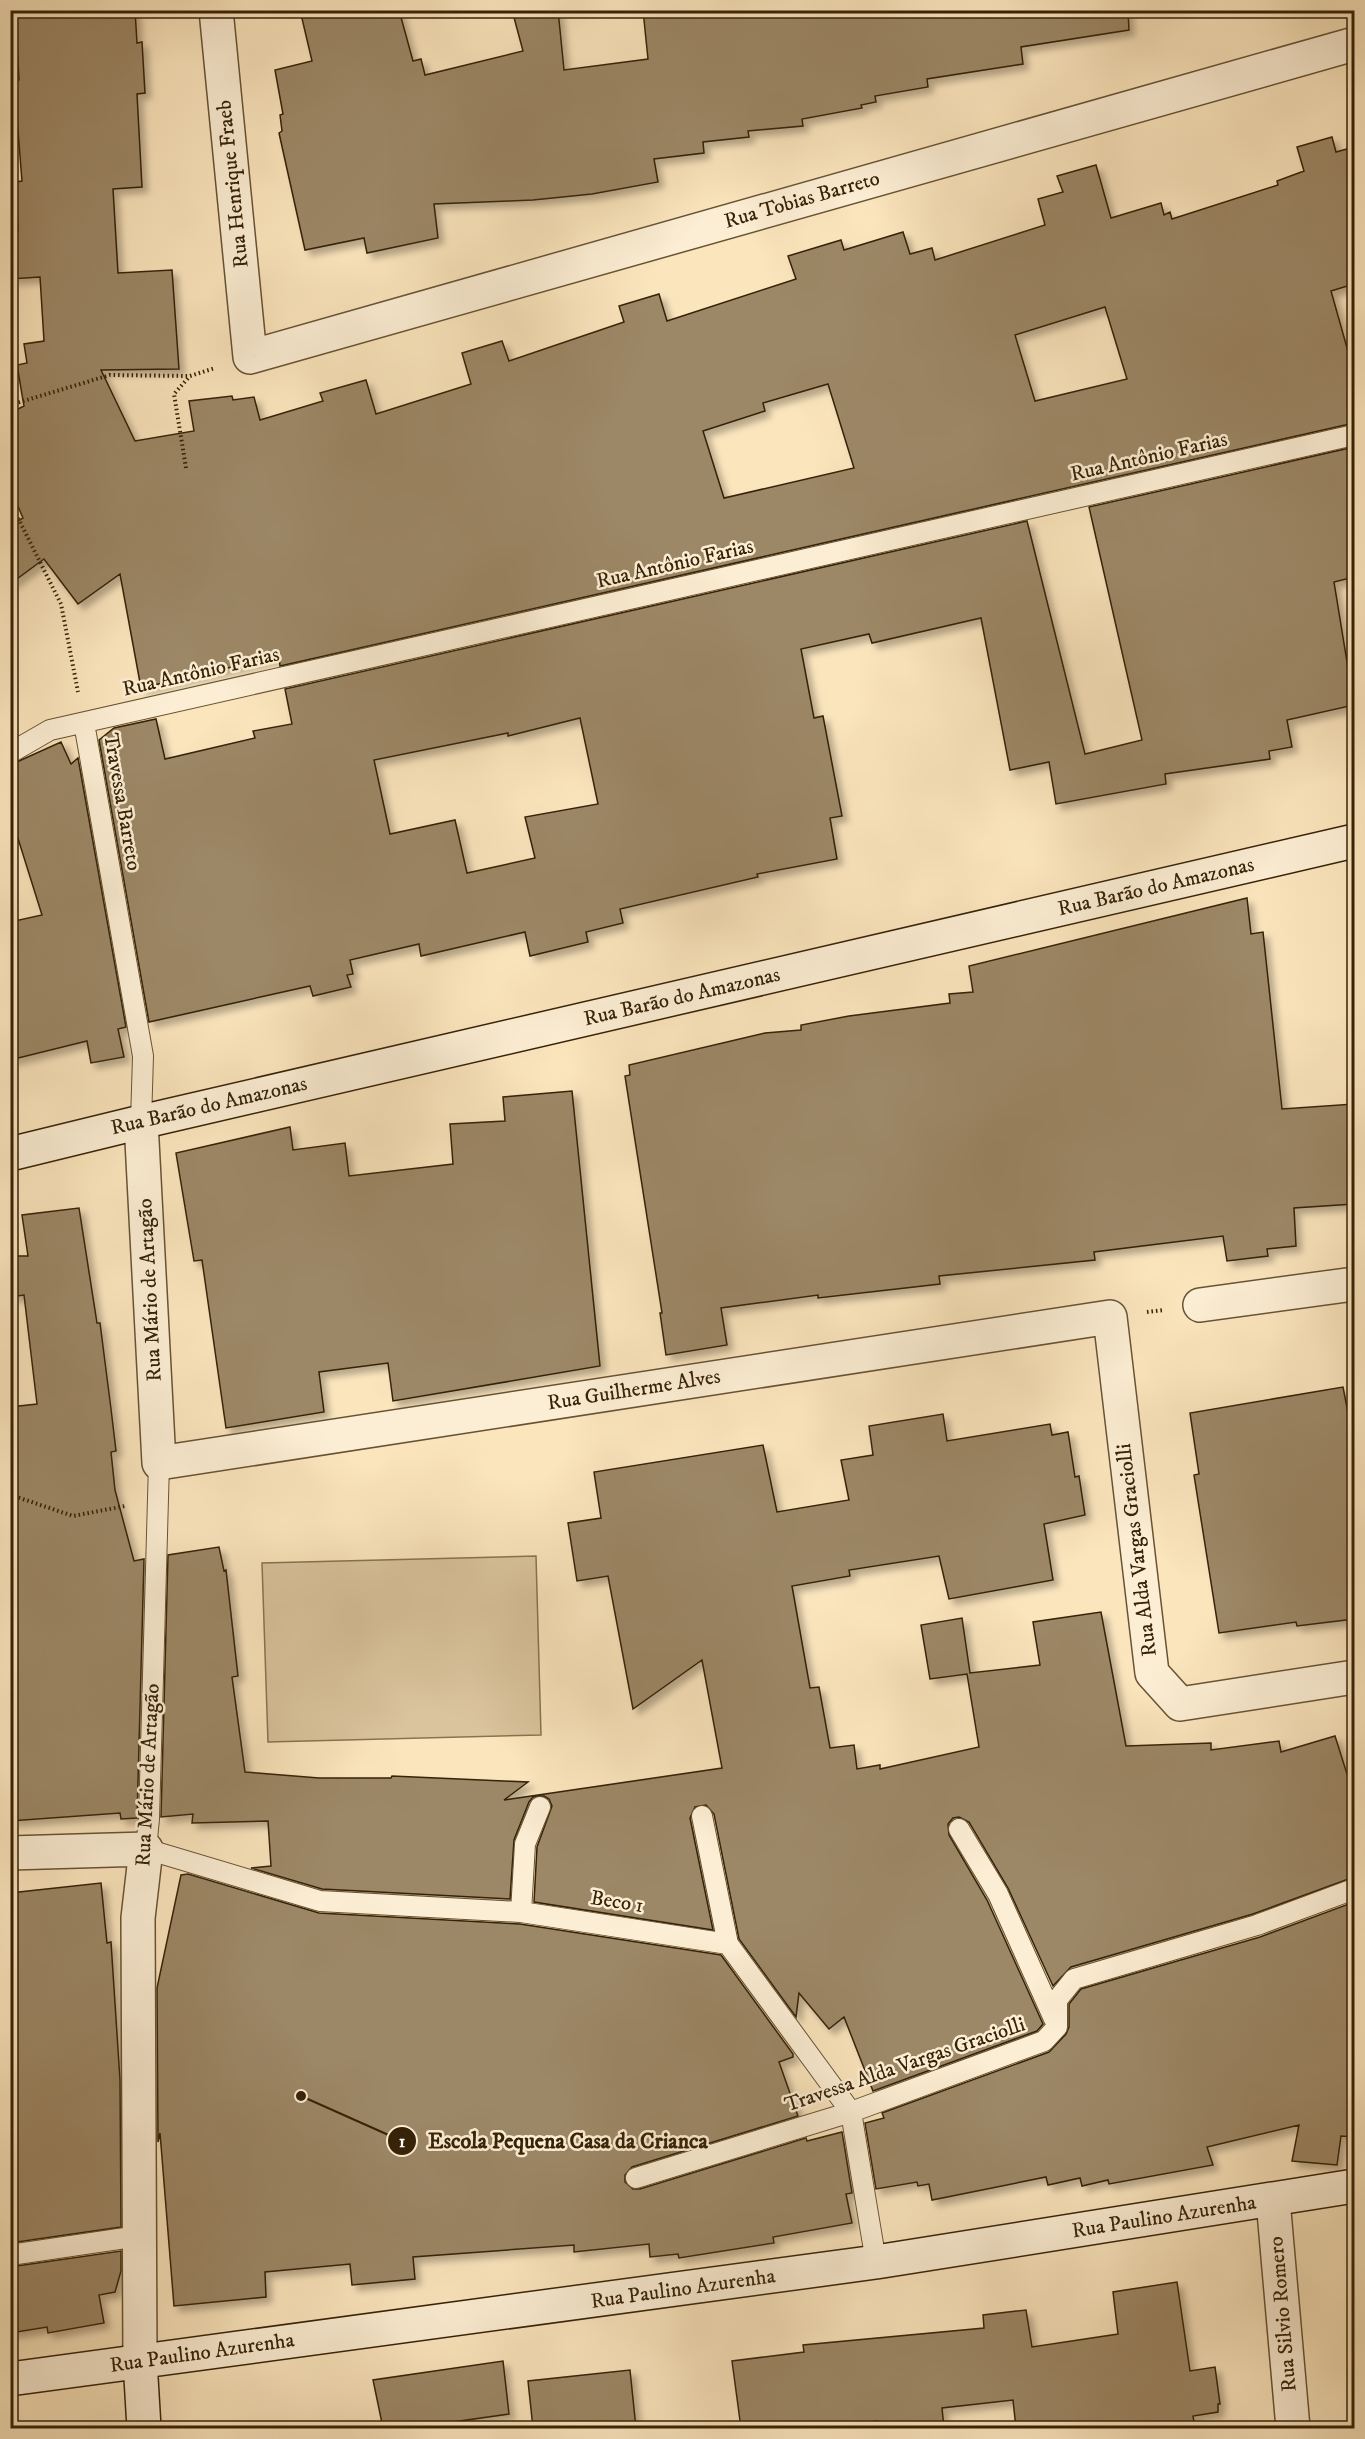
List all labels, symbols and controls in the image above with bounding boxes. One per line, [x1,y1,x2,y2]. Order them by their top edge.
street label: Rua Henrique Fraeb [211,99,255,269]
street label: Rua Tobias Barreto [721,165,883,235]
street label: Rua Antônio Farias [1068,426,1230,488]
street label: Rua Antônio Farias [594,533,756,595]
street label: Rua Antônio Farias [120,641,282,703]
street label: Travessa Barreto [97,731,147,873]
street label: Rua Barão do Amazonas [1055,852,1257,922]
street label: Rua Barão do Amazonas [581,962,783,1032]
street label: Rua Barão do Amazonas [108,1071,310,1141]
street label: Rua Mário de Artagão [132,1198,168,1382]
street label: Rua Guilherme Alves [546,1363,722,1417]
street label: Rua Alda Vargas Graciolli [1111,1442,1163,1658]
street label: Rua Mário de Artagão [130,1683,166,1867]
street label: Beco 1 [589,1885,645,1919]
street label: Travessa Alda Vargas Graciolli [781,2012,1029,2118]
callout: Escola Pequena Casa da Crianca [387,2121,720,2161]
text: Escola Pequena Casa da Crianca [428,2128,709,2155]
text: 1 [399,2131,406,2153]
street label: Rua Paulino Azurenha [1070,2190,1258,2244]
street label: Rua Silvio Romero [1263,2235,1303,2393]
street label: Rua Paulino Azurenha [589,2263,777,2315]
street label: Rua Paulino Azurenha [108,2327,296,2379]

